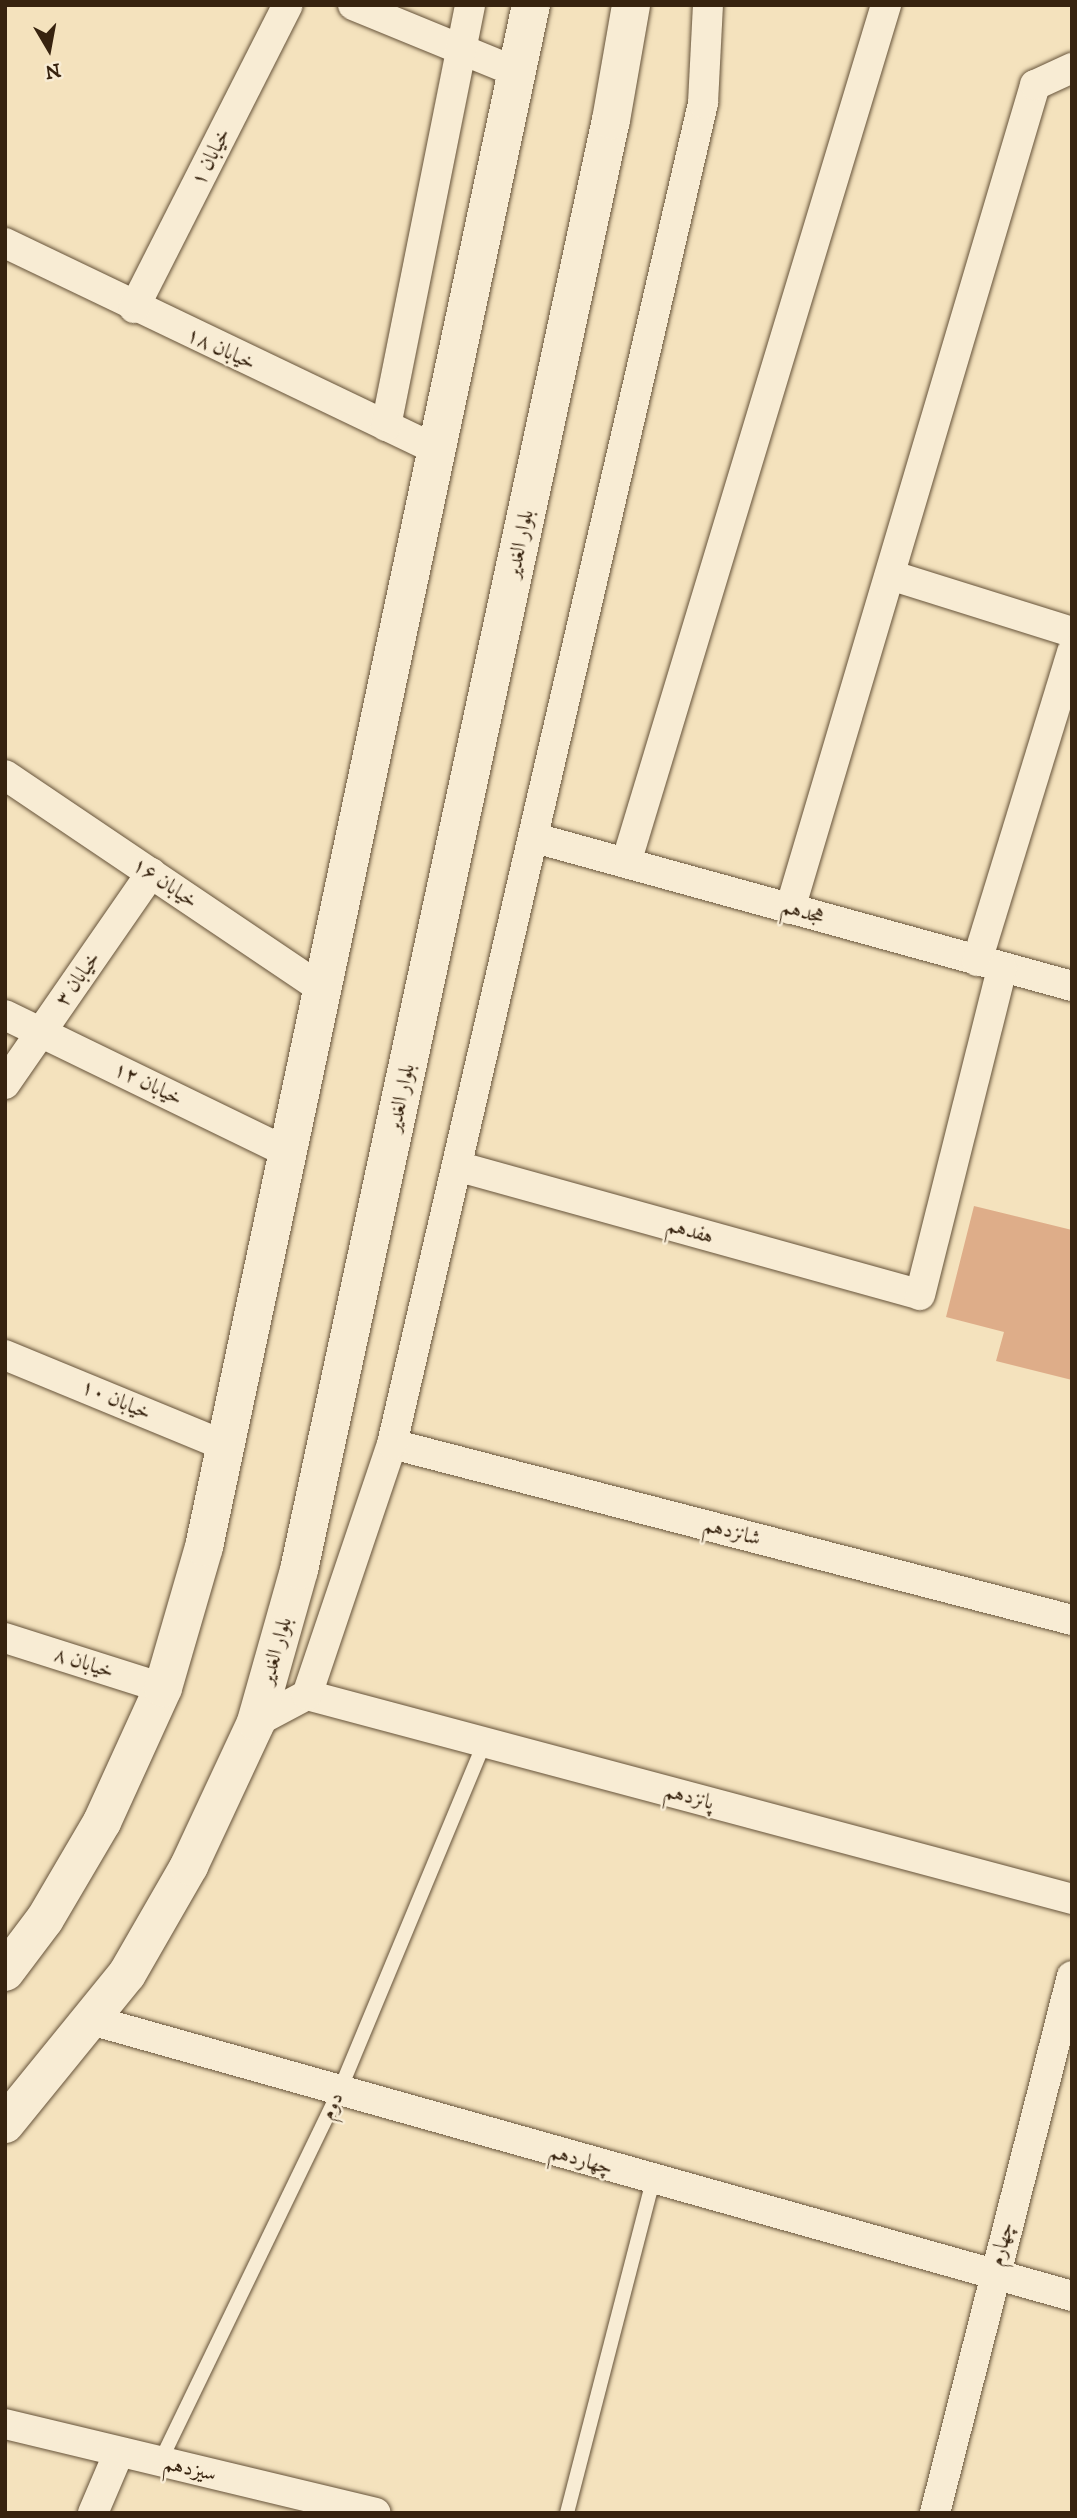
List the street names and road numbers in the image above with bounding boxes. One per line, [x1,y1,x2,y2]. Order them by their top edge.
street label: خیابان ۱ [186,124,236,190]
street label: خیابان ۱۸ [182,322,260,376]
street label: بلوار الغدیر [500,508,540,580]
street label: خیابان ۱۶ [127,852,203,914]
street label: هجدهم [778,894,828,930]
street label: خیابان ۳ [50,947,106,1011]
street label: خیابان ۱۲ [109,1057,187,1111]
street label: بلوار الغدیر [381,1062,421,1134]
street label: هفدهم [664,1212,716,1250]
street label: خیابان ۱۰ [77,1374,155,1426]
street label: شانزدهم [701,1512,763,1552]
street label: بلوار الغدیر [254,1614,298,1688]
street label: خیابان ۸ [51,1642,117,1684]
street label: پانزدهم [662,1778,716,1816]
street label: دوم [315,2088,349,2124]
street label: چهاردهم [546,2139,616,2181]
street label: چهارم [984,2219,1020,2269]
street label: سیزدهم [161,2451,219,2487]

